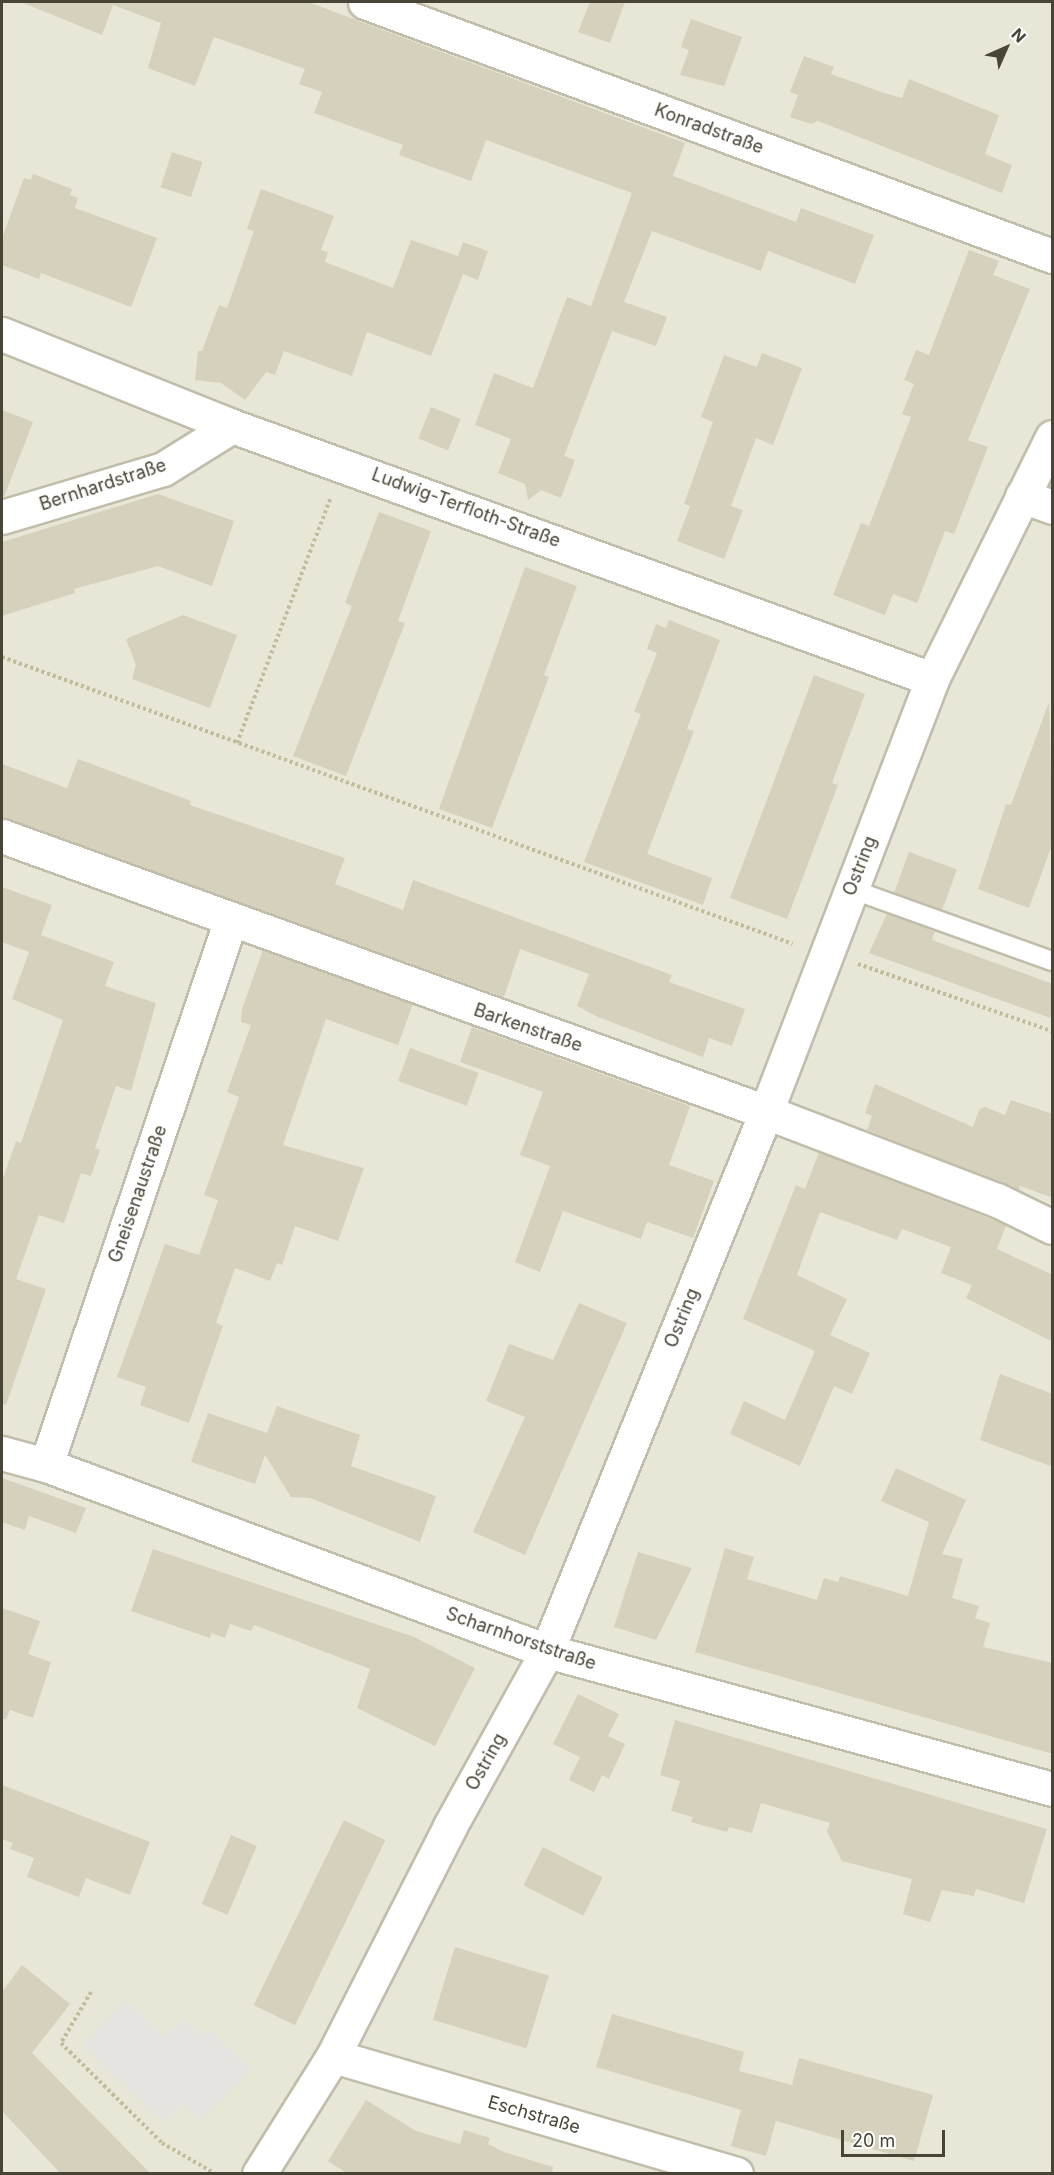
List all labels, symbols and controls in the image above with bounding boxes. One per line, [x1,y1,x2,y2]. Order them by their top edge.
north arrow [976,18,1036,78]
text: N [1007,24,1030,47]
street label: Konradstraße [651,99,767,159]
street label: Bernhardstraße [37,454,169,516]
street label: Ludwig-Terfloth-Straße [369,464,563,552]
street label: Ostring [839,833,881,899]
street label: Barkenstraße [471,999,585,1057]
street label: Gneisenaustraße [104,1122,172,1266]
street label: Ostring [660,1285,704,1351]
street label: Scharnhorststraße [443,1603,599,1675]
street label: Ostring [461,1730,511,1794]
street label: Eschstraße [485,2092,583,2138]
scale bar [844,2118,948,2156]
text: 20 m [852,2130,895,2151]

